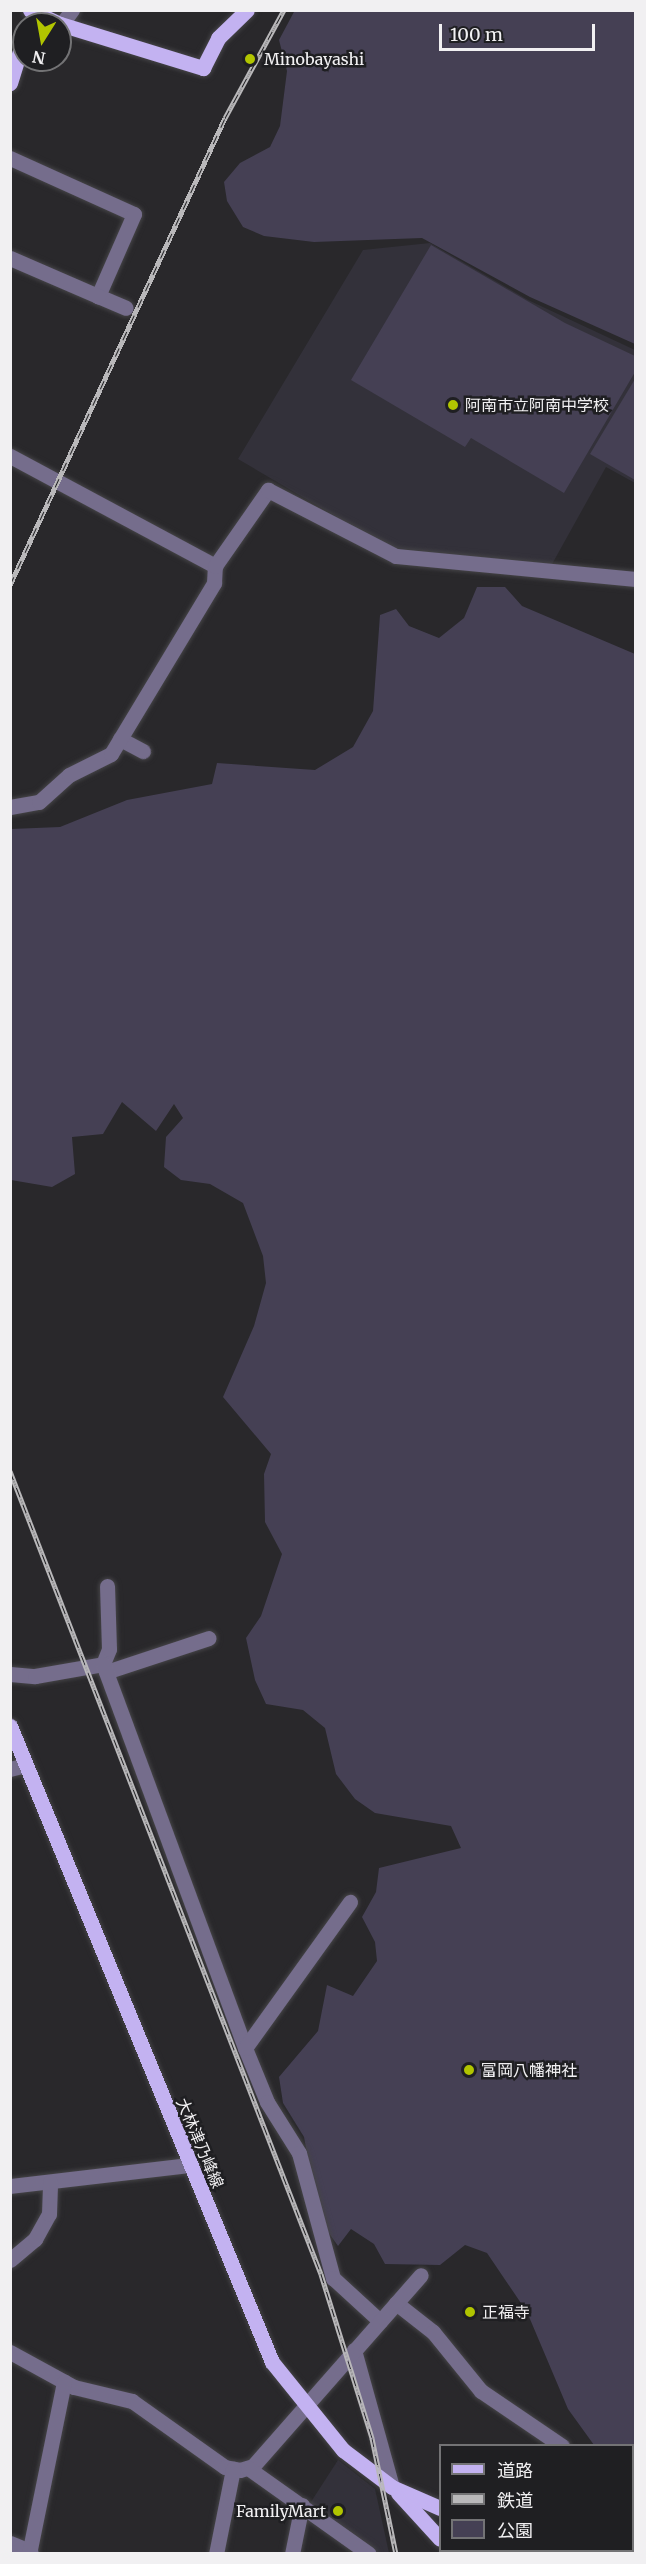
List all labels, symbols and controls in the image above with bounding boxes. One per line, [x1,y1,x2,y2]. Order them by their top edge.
north arrow [12,12,72,72]
scale bar [442,12,598,50]
text: 100 m [450,23,503,46]
text: N [31,47,47,69]
place label: Minobayashi [264,49,364,69]
marker: Minobayashi [241,50,259,68]
place label: 阿南市立阿南中学校 [465,395,609,415]
marker: 阿南市立阿南中学校 [446,398,460,412]
place label: 富岡八幡神社 [481,2060,577,2080]
marker: 富岡八幡神社 [462,2063,476,2077]
street label: 大林津乃峰線 [172,2095,228,2191]
place label: 正福寺 [482,2302,530,2322]
marker: 正福寺 [463,2305,477,2319]
legend [439,2444,634,2552]
text: 道路 [497,2459,533,2482]
text: 鉄道 [497,2489,533,2512]
place label: FamilyMart [236,2501,326,2521]
marker: FamilyMart [331,2504,345,2518]
text: 公園 [497,2519,533,2542]

